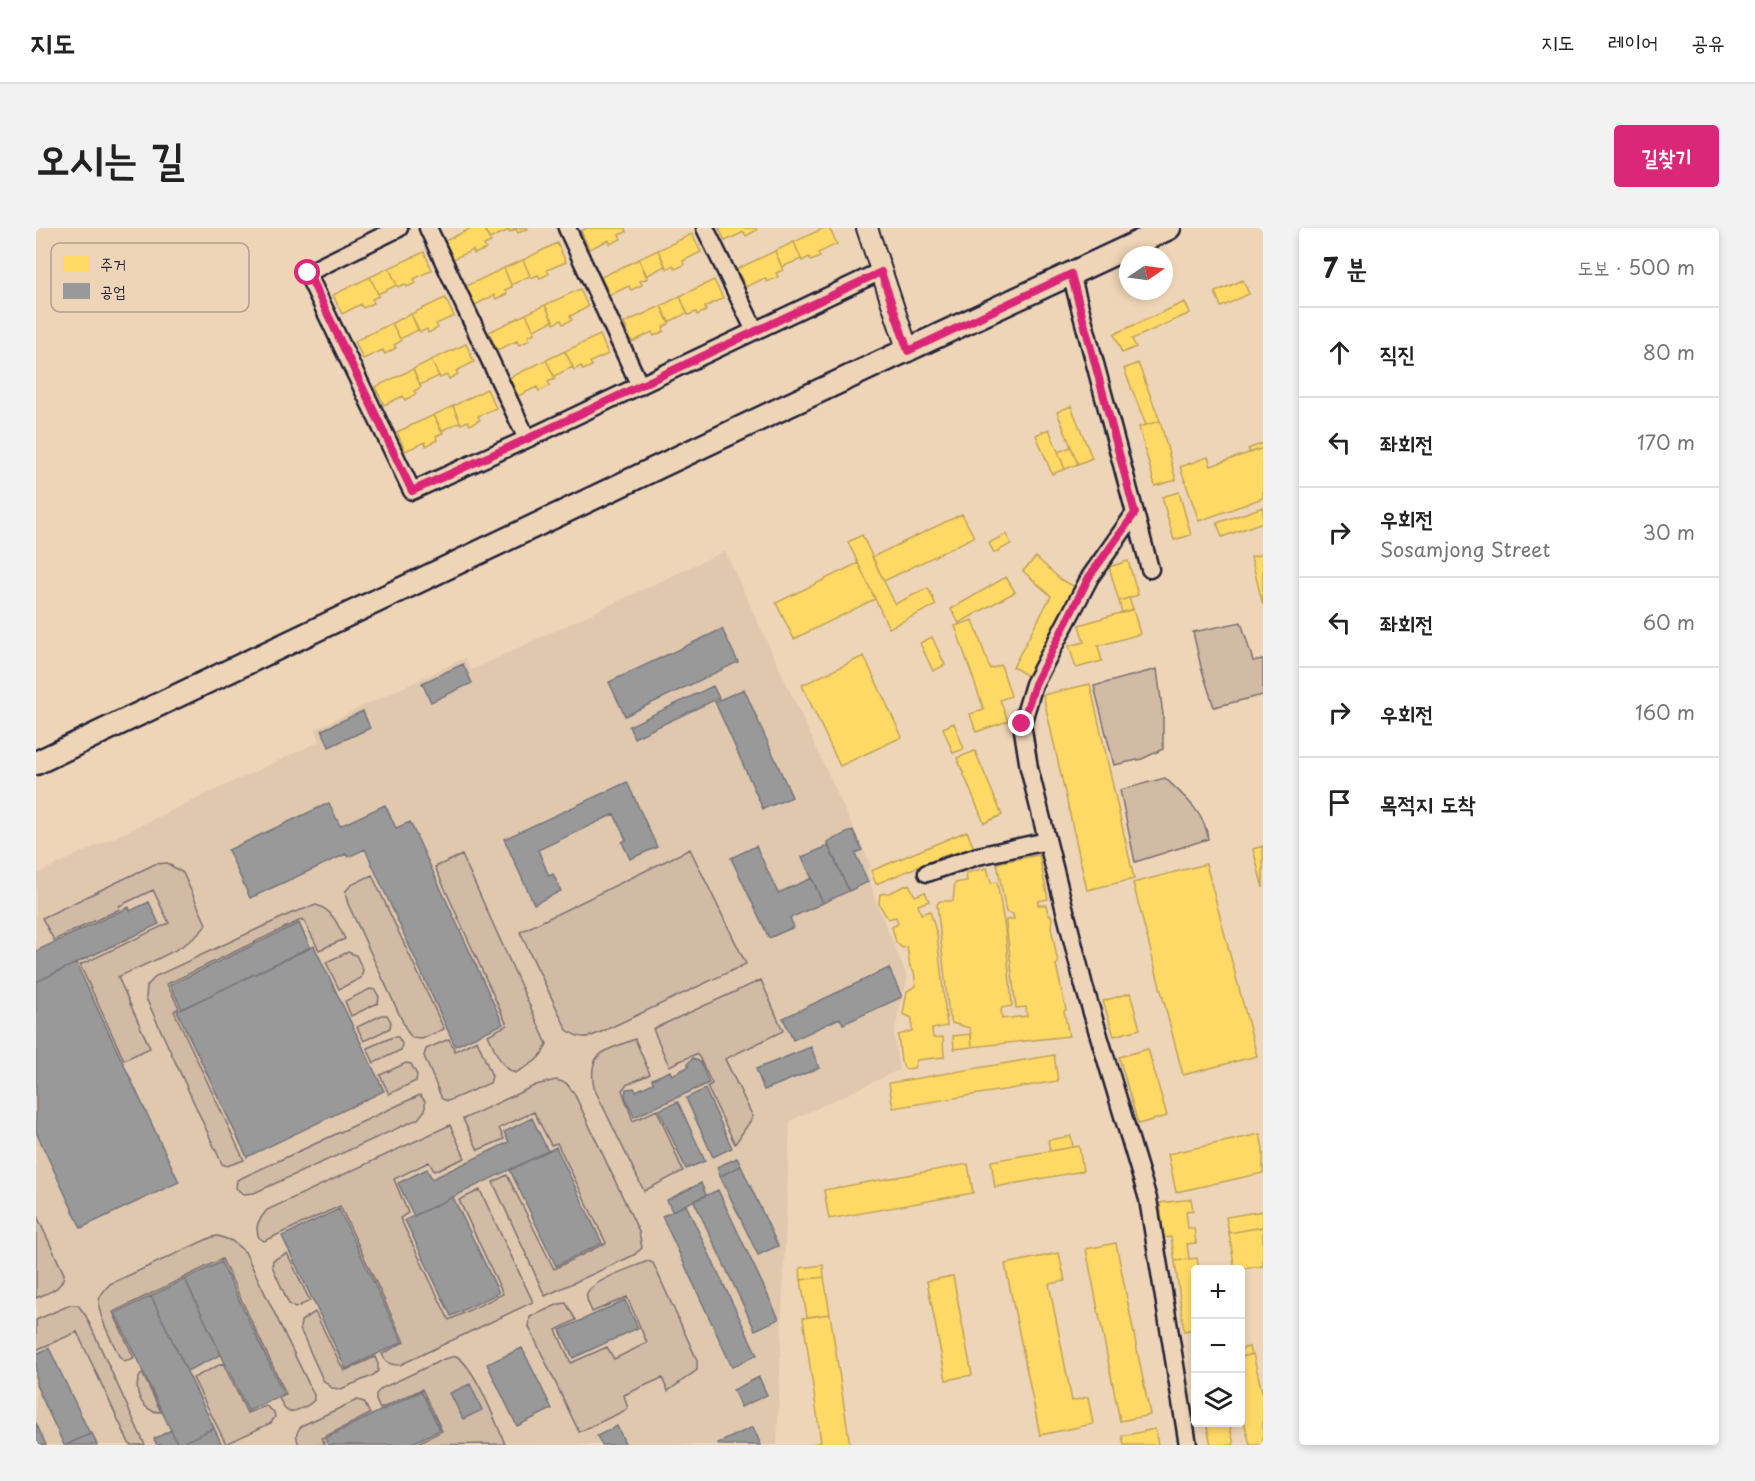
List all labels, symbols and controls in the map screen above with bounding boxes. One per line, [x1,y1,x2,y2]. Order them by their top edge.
text: 지도 [30,20,75,63]
text: 지도 [1541,25,1575,57]
text: 레이어 [1608,25,1658,57]
text: 공유 [1691,25,1725,57]
text: 오시는 길 [36,125,185,188]
button: 길찾기 [1614,125,1719,187]
legend [51,243,249,312]
north arrow [1119,246,1173,300]
text: 7 분 [1323,248,1367,287]
text: 주거 [100,251,126,275]
text: 도보 · 500 m [1577,252,1695,282]
route start [294,259,320,285]
text: 공업 [100,278,126,302]
icon: ahead [1323,336,1356,369]
text: 직진 [1380,336,1415,369]
text: 80 m [1643,337,1695,367]
icon: left [1323,426,1356,459]
text: 좌회전 [1380,426,1433,459]
text: 170 m [1637,427,1695,457]
text: 우회전 [1380,501,1433,534]
icon: right [1323,516,1356,549]
text: 30 m [1642,517,1695,547]
text: Sosamjong Street [1380,534,1550,564]
icon: left [1323,606,1356,639]
text: 좌회전 [1380,606,1433,639]
text: 60 m [1643,607,1695,637]
icon: right [1323,696,1356,729]
text: 우회전 [1380,696,1433,729]
text: 160 m [1635,697,1695,727]
route end [1008,710,1034,736]
icon: arrive [1323,786,1356,819]
text: 목적지 도착 [1380,786,1476,819]
map controls [1191,1265,1245,1427]
button: + [1191,1265,1245,1319]
button: − [1191,1319,1245,1373]
button: layers [1191,1373,1245,1427]

